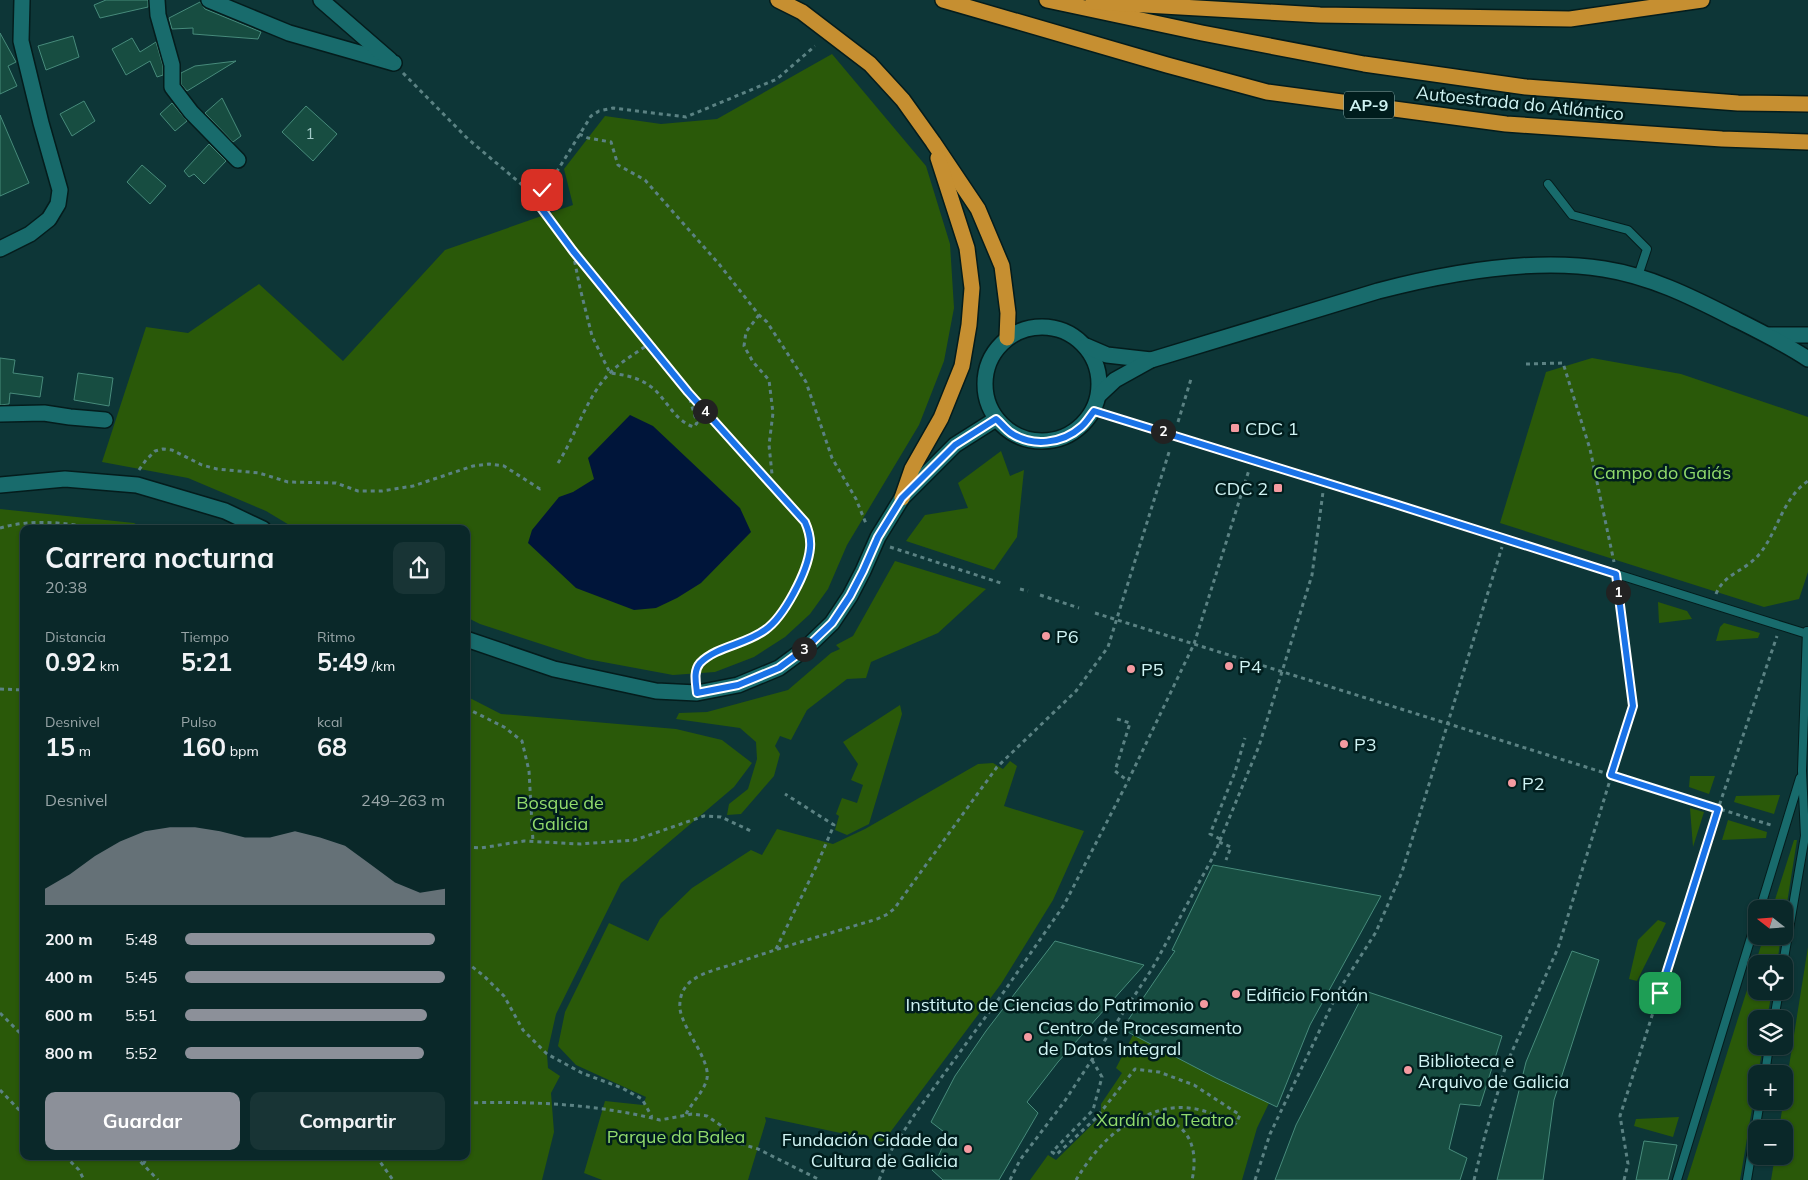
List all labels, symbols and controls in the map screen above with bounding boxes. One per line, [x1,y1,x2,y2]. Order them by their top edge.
street label: Autoestrada do Atlántico [1415,81,1625,125]
road number: AP-9 [1344,92,1394,118]
house number: 1 [305,124,315,143]
pin [521,169,563,211]
icon: check [528,176,556,204]
pin: 4 [692,398,718,424]
text: 4 [701,402,710,420]
place label: CDC 1 [1245,417,1299,440]
pin: 2 [1150,418,1176,444]
text: 2 [1159,422,1168,440]
marker: CDC 1 [1229,422,1241,434]
park label: Campo do Gaiás [1593,461,1731,484]
place label: CDC 2 [1214,477,1268,500]
marker: CDC 2 [1272,482,1284,494]
text: Carrera nocturna [45,540,274,575]
button: share [393,542,445,594]
text: 20:38 [45,577,87,597]
pin: 1 [1606,580,1630,604]
text: 1 [1614,583,1623,601]
place label: P6 [1056,625,1079,648]
text: Distancia [45,628,106,646]
text: Tiempo [181,628,229,646]
text: Ritmo [317,628,355,646]
marker: P6 [1040,630,1052,642]
pin: 3 [792,636,816,662]
text: 3 [800,640,809,658]
text: 0.92 [45,646,96,677]
text: 5:21 [181,646,232,677]
text: 5:49 [317,646,368,677]
place label: P4 [1239,655,1262,678]
text: km [96,657,119,675]
text: /km [368,657,395,675]
place label: P5 [1141,658,1164,681]
marker: P4 [1223,660,1235,672]
marker: P5 [1125,663,1137,675]
text: Desnivel [45,713,100,731]
text: Pulso [181,713,216,731]
text: kcal [317,713,343,731]
text: 15 [45,731,75,762]
text: 160 [181,731,226,762]
text: 68 [317,731,347,762]
place label: P3 [1354,733,1377,756]
marker: P3 [1338,738,1350,750]
text: m [75,742,91,760]
text: bpm [226,742,259,760]
place label: P2 [1522,772,1545,795]
marker: P2 [1506,777,1518,789]
text: Desnivel [45,790,108,810]
text: 249–263 m [361,790,445,810]
park label: Bosque de Galicia [516,791,604,835]
north arrow [1748,900,1792,945]
map controls [1748,900,1793,1165]
text: 200 m [45,929,93,949]
text: 5:48 [125,929,157,949]
button: locate [1748,955,1793,1000]
text: 400 m [45,967,93,987]
text: 5:45 [125,967,157,987]
pin [1639,972,1681,1014]
icon: arrive [1646,979,1674,1007]
place label: Edificio Fontán [1246,983,1368,1006]
marker: Edificio Fontán [1230,988,1242,1000]
place label: Instituto de Ciencias do Patrimonio [905,993,1194,1016]
marker: Instituto de Ciencias do Patrimonio [1198,998,1210,1010]
text: 600 m [45,1005,93,1025]
text: 5:51 [125,1005,157,1025]
button: layers [1748,1010,1793,1055]
place label: Centro de Procesamento de Datos Integral [1038,1016,1242,1060]
marker: Centro de Procesamento de Datos Integral [1022,1031,1034,1043]
text: 800 m [45,1043,93,1063]
text: 5:52 [125,1043,157,1063]
place label: Biblioteca e Arquivo de Galicia [1418,1049,1569,1093]
marker: Biblioteca e Arquivo de Galicia [1402,1064,1414,1076]
button: + [1748,1065,1793,1110]
button: Guardar [45,1092,240,1150]
button: Compartir [250,1092,445,1150]
park label: Xardín do Teatro [1096,1108,1234,1131]
button: − [1748,1120,1793,1165]
park label: Parque da Balea [607,1125,745,1148]
place label: Fundación Cidade da Cultura de Galicia [782,1128,958,1172]
marker: Fundación Cidade da Cultura de Galicia [962,1143,974,1155]

